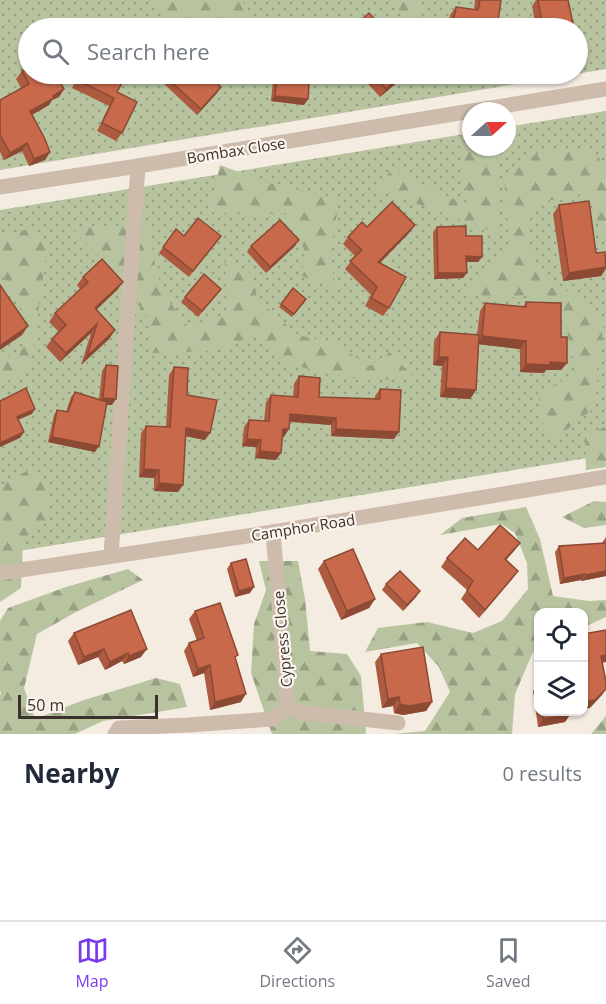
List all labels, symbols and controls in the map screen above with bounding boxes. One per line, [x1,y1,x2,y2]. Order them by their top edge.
search box [18,18,588,84]
icon: search [39,35,72,68]
text: Search here [87,36,210,66]
north arrow [462,102,516,156]
street label: Bombax Close [185,132,287,168]
street label: Camphor Road [250,509,356,545]
street label: Cypress Close [268,590,296,688]
map controls [534,608,588,716]
button: locate [534,608,588,662]
button: layers [534,662,588,716]
scale bar [18,692,158,720]
text: 50 m [27,694,64,716]
text: Nearby [24,755,119,791]
text: 0 results [502,760,582,787]
tab: Map [75,934,109,992]
tab: Directions [259,934,335,992]
tab: Saved [486,934,531,992]

